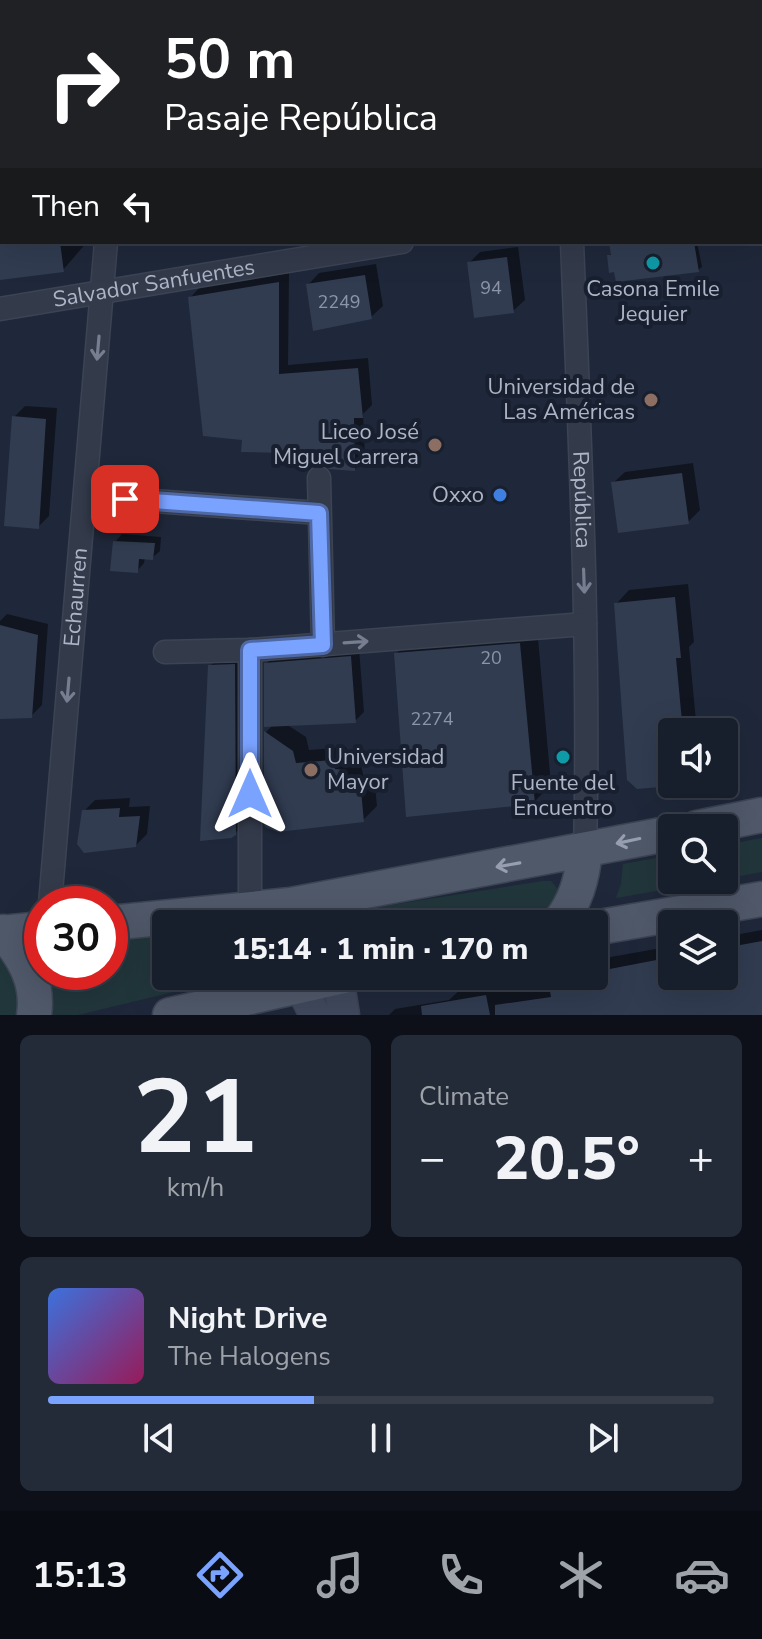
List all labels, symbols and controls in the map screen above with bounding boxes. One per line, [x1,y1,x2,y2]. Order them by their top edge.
text: 50 m [164,21,295,98]
icon: right [32,32,136,136]
text: Pasaje República [164,94,438,143]
icon: left [116,184,160,228]
text: Then [32,186,100,227]
street label: Salvador Sanfuentes [51,252,257,315]
marker: Casona Emile Jequier [644,254,662,272]
place label: Casona Emile Jequier [586,274,720,329]
house number: 94 [480,276,502,300]
house number: 2249 [317,290,361,314]
one-way arrow [90,334,105,361]
place label: Universidad de Las Américas [488,372,635,427]
marker: Universidad de Las Américas [642,391,660,409]
place label: Liceo José Miguel Carrera [273,417,419,472]
marker: Liceo José Miguel Carrera [426,436,444,454]
street label: República [565,451,598,549]
pin [91,465,159,533]
icon: arrive [103,477,147,521]
place label: Oxxo [432,480,484,510]
marker: Oxxo [491,486,509,504]
street label: Echaurren [57,546,95,648]
one-way arrow [576,567,591,594]
one-way arrow [342,634,368,649]
house number: 20 [480,646,502,670]
one-way arrow [60,676,75,703]
house number: 2274 [410,707,454,731]
map controls [658,718,738,990]
button: sound [658,718,738,798]
place label: Universidad Mayor [327,742,444,797]
marker: Fuente del Encuentro [554,748,572,766]
position arrow [208,752,292,836]
marker: Universidad Mayor [302,761,320,779]
place label: Fuente del Encuentro [511,768,616,823]
button: search [658,814,738,894]
one-way arrow [616,835,642,850]
one-way arrow [496,859,521,874]
speed limit sign: 30 [24,886,128,990]
button: layers [658,910,738,990]
text: 15:14 · 1 min · 170 m [232,929,528,970]
text: 21 [133,1047,258,1189]
text: Climate [419,1079,509,1114]
text: 20.5° [493,1118,640,1200]
text: − [419,1129,445,1189]
text: + [688,1129,714,1189]
text: km/h [167,1170,224,1205]
text: Night Drive [168,1298,327,1339]
text: The Halogens [168,1339,331,1374]
icon: previous [137,1416,181,1460]
icon: pause [359,1416,403,1460]
icon: next [581,1416,625,1460]
icon: directions [192,1547,248,1603]
icon: music [312,1547,368,1603]
icon: phone [433,1547,489,1603]
icon: climate [553,1547,609,1603]
icon: car [674,1547,730,1603]
text: 15:13 [32,1551,128,1600]

